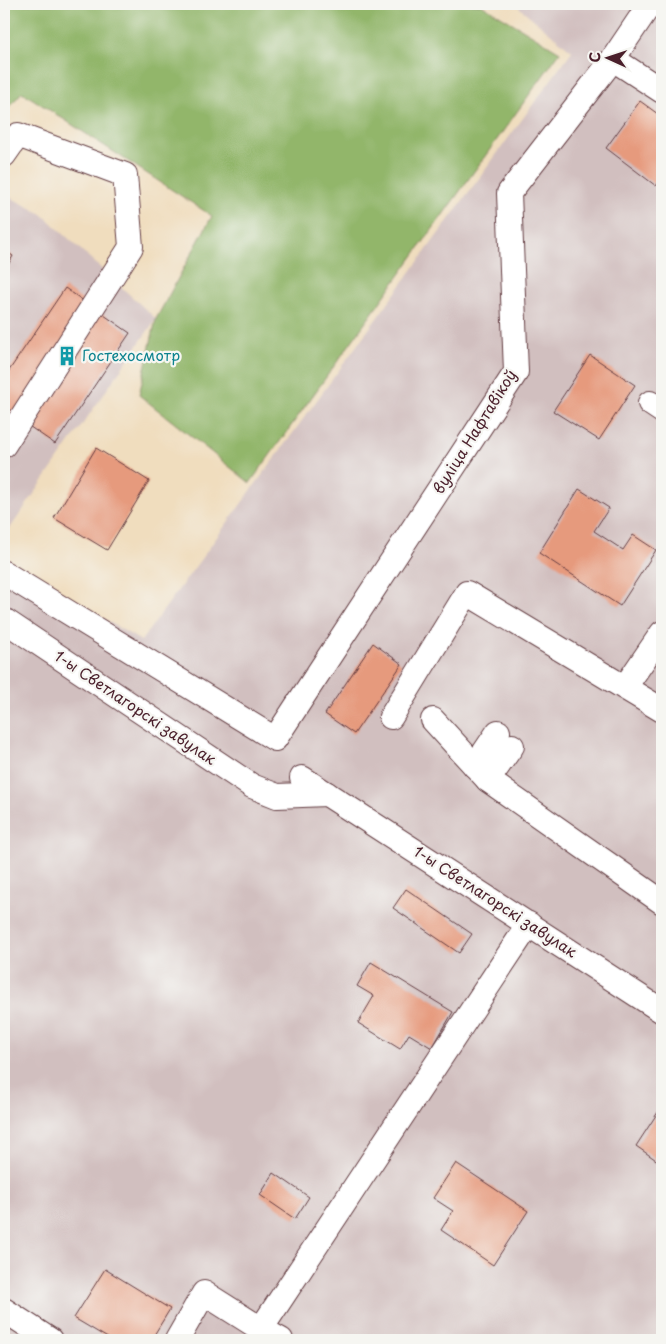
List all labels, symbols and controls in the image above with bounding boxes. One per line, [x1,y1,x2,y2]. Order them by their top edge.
north arrow [584,32,634,82]
text: С [584,51,605,63]
place label: Гостехосмотр [82,343,180,366]
building icon: Гостехосмотр [56,345,78,367]
street label: вуліца Нафтавікоў [426,365,521,498]
street label: 1-ы Светлагорскі завулак [50,644,221,770]
street label: 1-ы Светлагорскі завулак [409,839,582,962]

